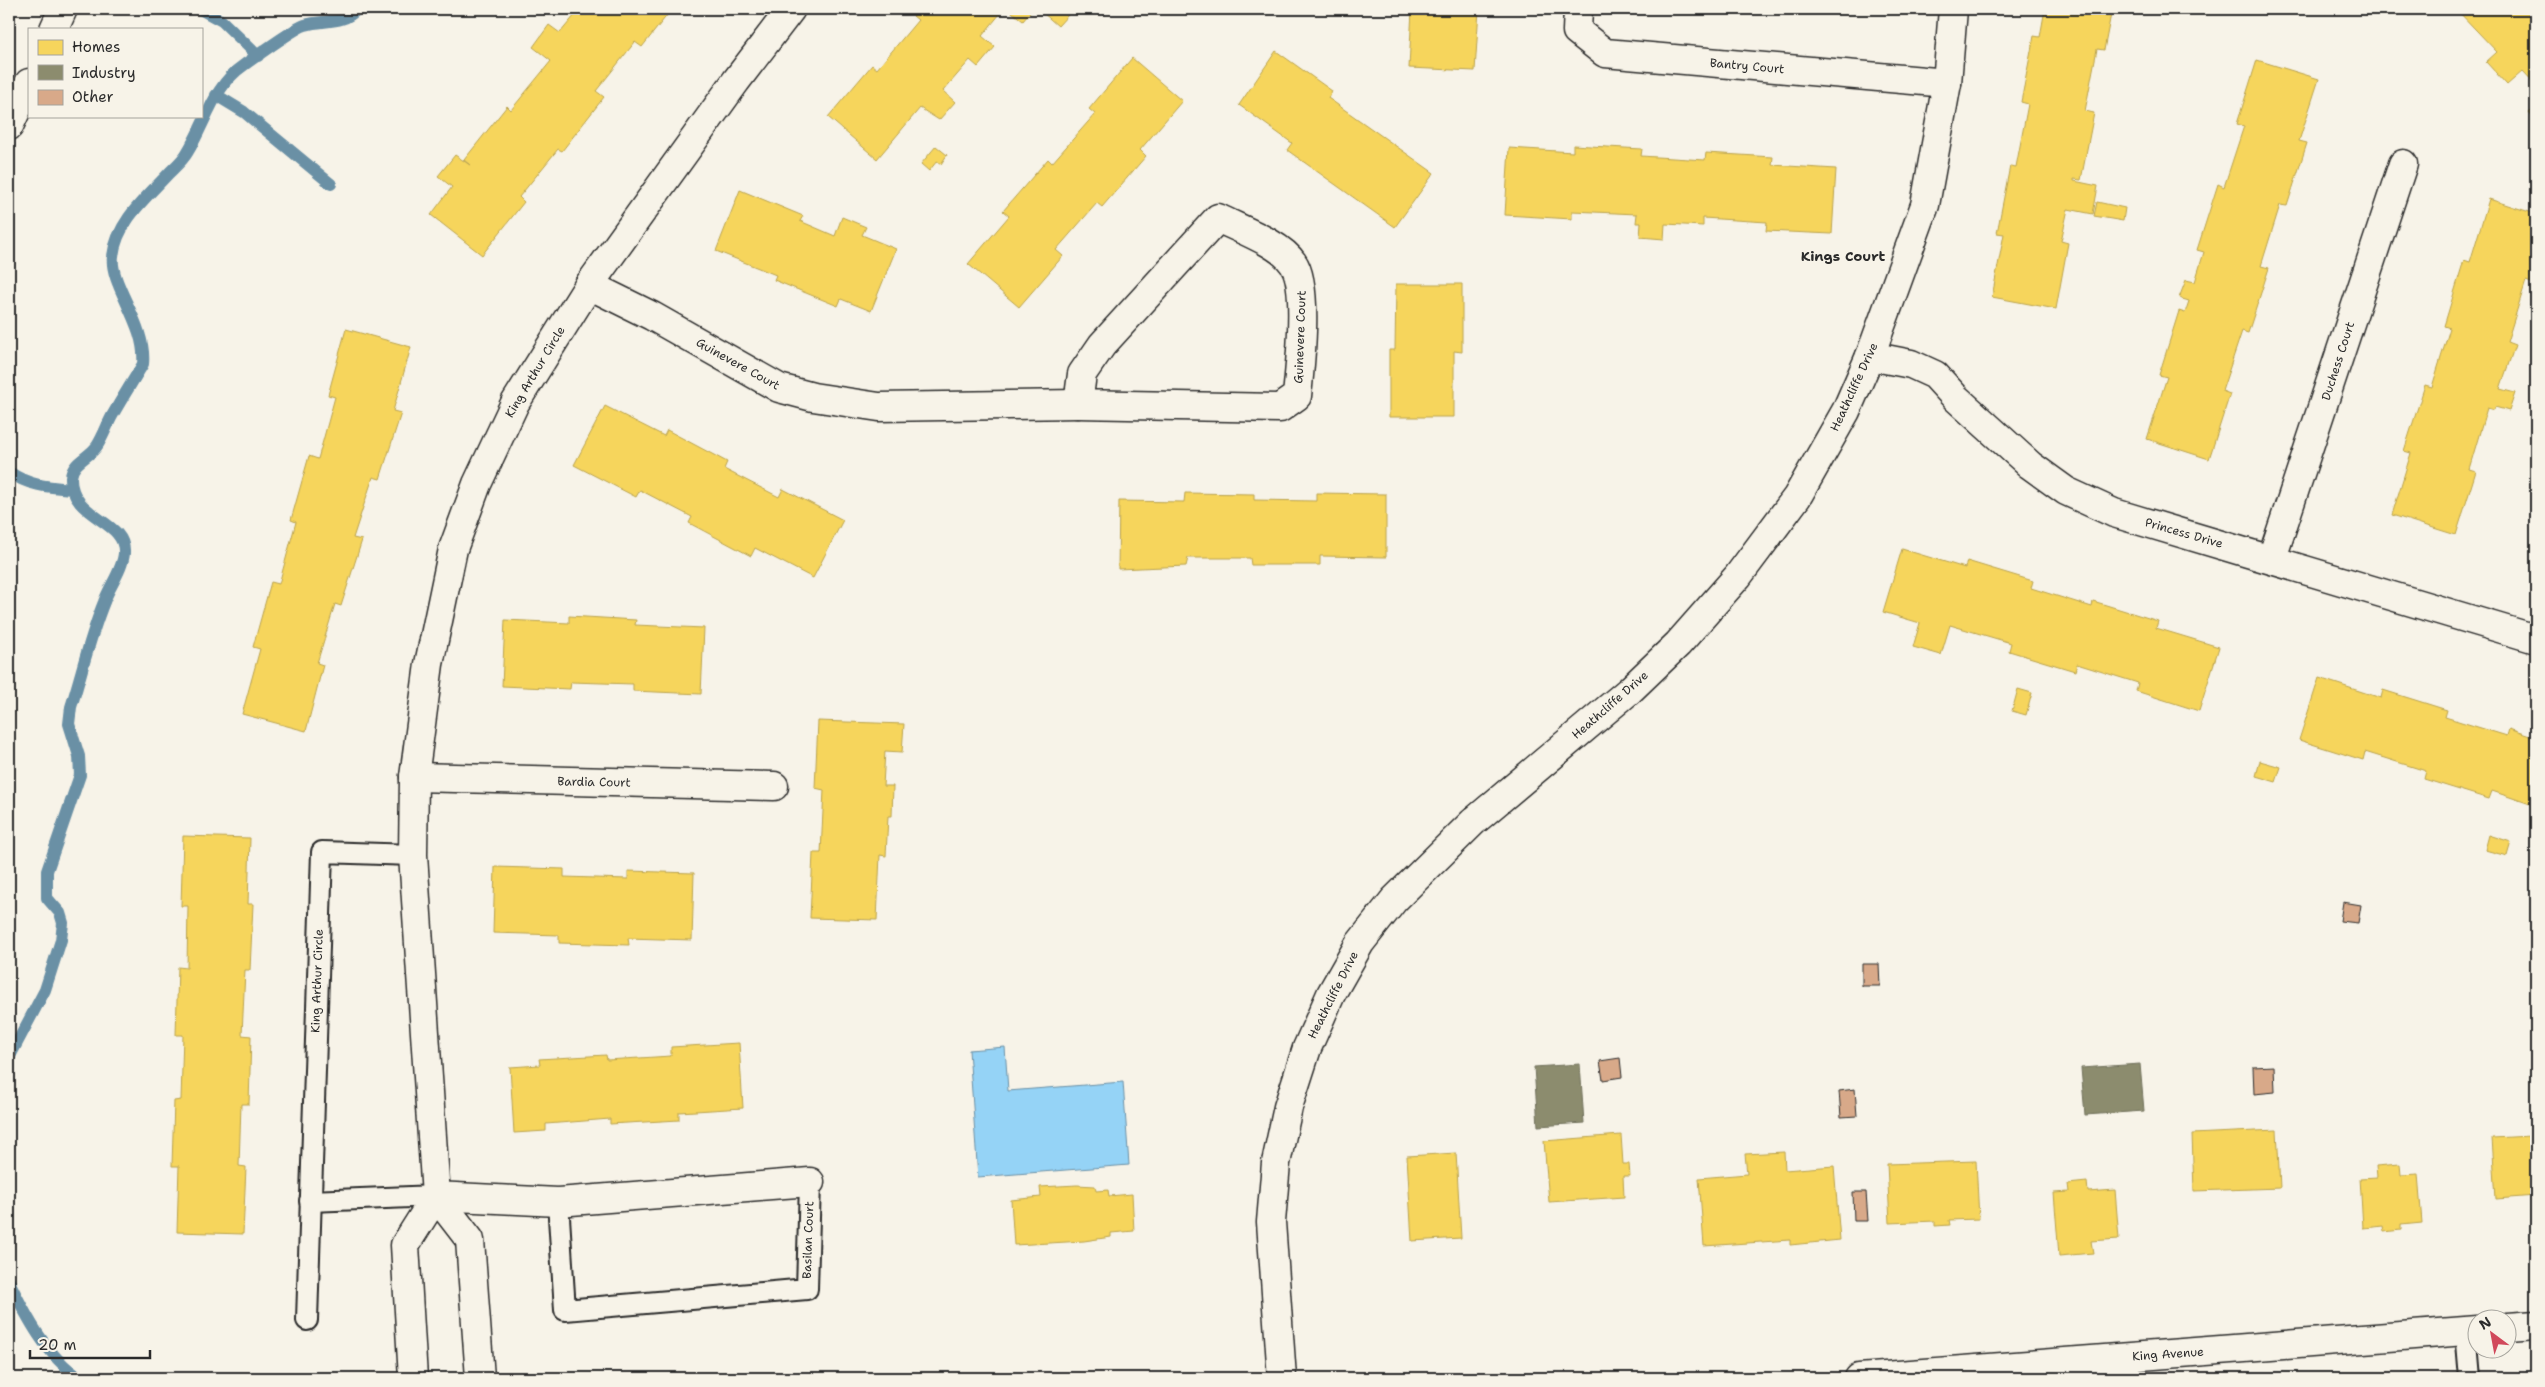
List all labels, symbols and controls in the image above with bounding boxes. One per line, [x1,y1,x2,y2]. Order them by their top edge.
legend [28,28,202,118]
text: Homes [72,37,120,57]
street label: Bantry Court [1709,55,1785,77]
text: Industry [72,63,136,83]
text: Other [72,87,114,107]
district label: Kings Court [1801,247,1886,265]
street label: Guinevere Court [1290,290,1310,384]
street label: Duchess Court [2318,320,2358,402]
street label: King Arthur Circle [501,323,569,421]
street label: Guinevere Court [693,334,783,394]
street label: Heathcliffe Drive [1826,340,1882,434]
street label: Princess Drive [2143,514,2225,552]
street label: Heathcliffe Drive [1568,667,1652,743]
street label: Bardia Court [557,773,631,791]
street label: King Arthur Circle [307,929,327,1033]
street label: Heathcliffe Drive [1304,948,1362,1042]
street label: Basilan Court [799,1201,817,1279]
north arrow [2468,1310,2518,1360]
text: N [2476,1312,2495,1334]
scale bar [30,1327,150,1359]
text: 20 m [38,1335,77,1355]
street label: King Avenue [2132,1344,2205,1364]

